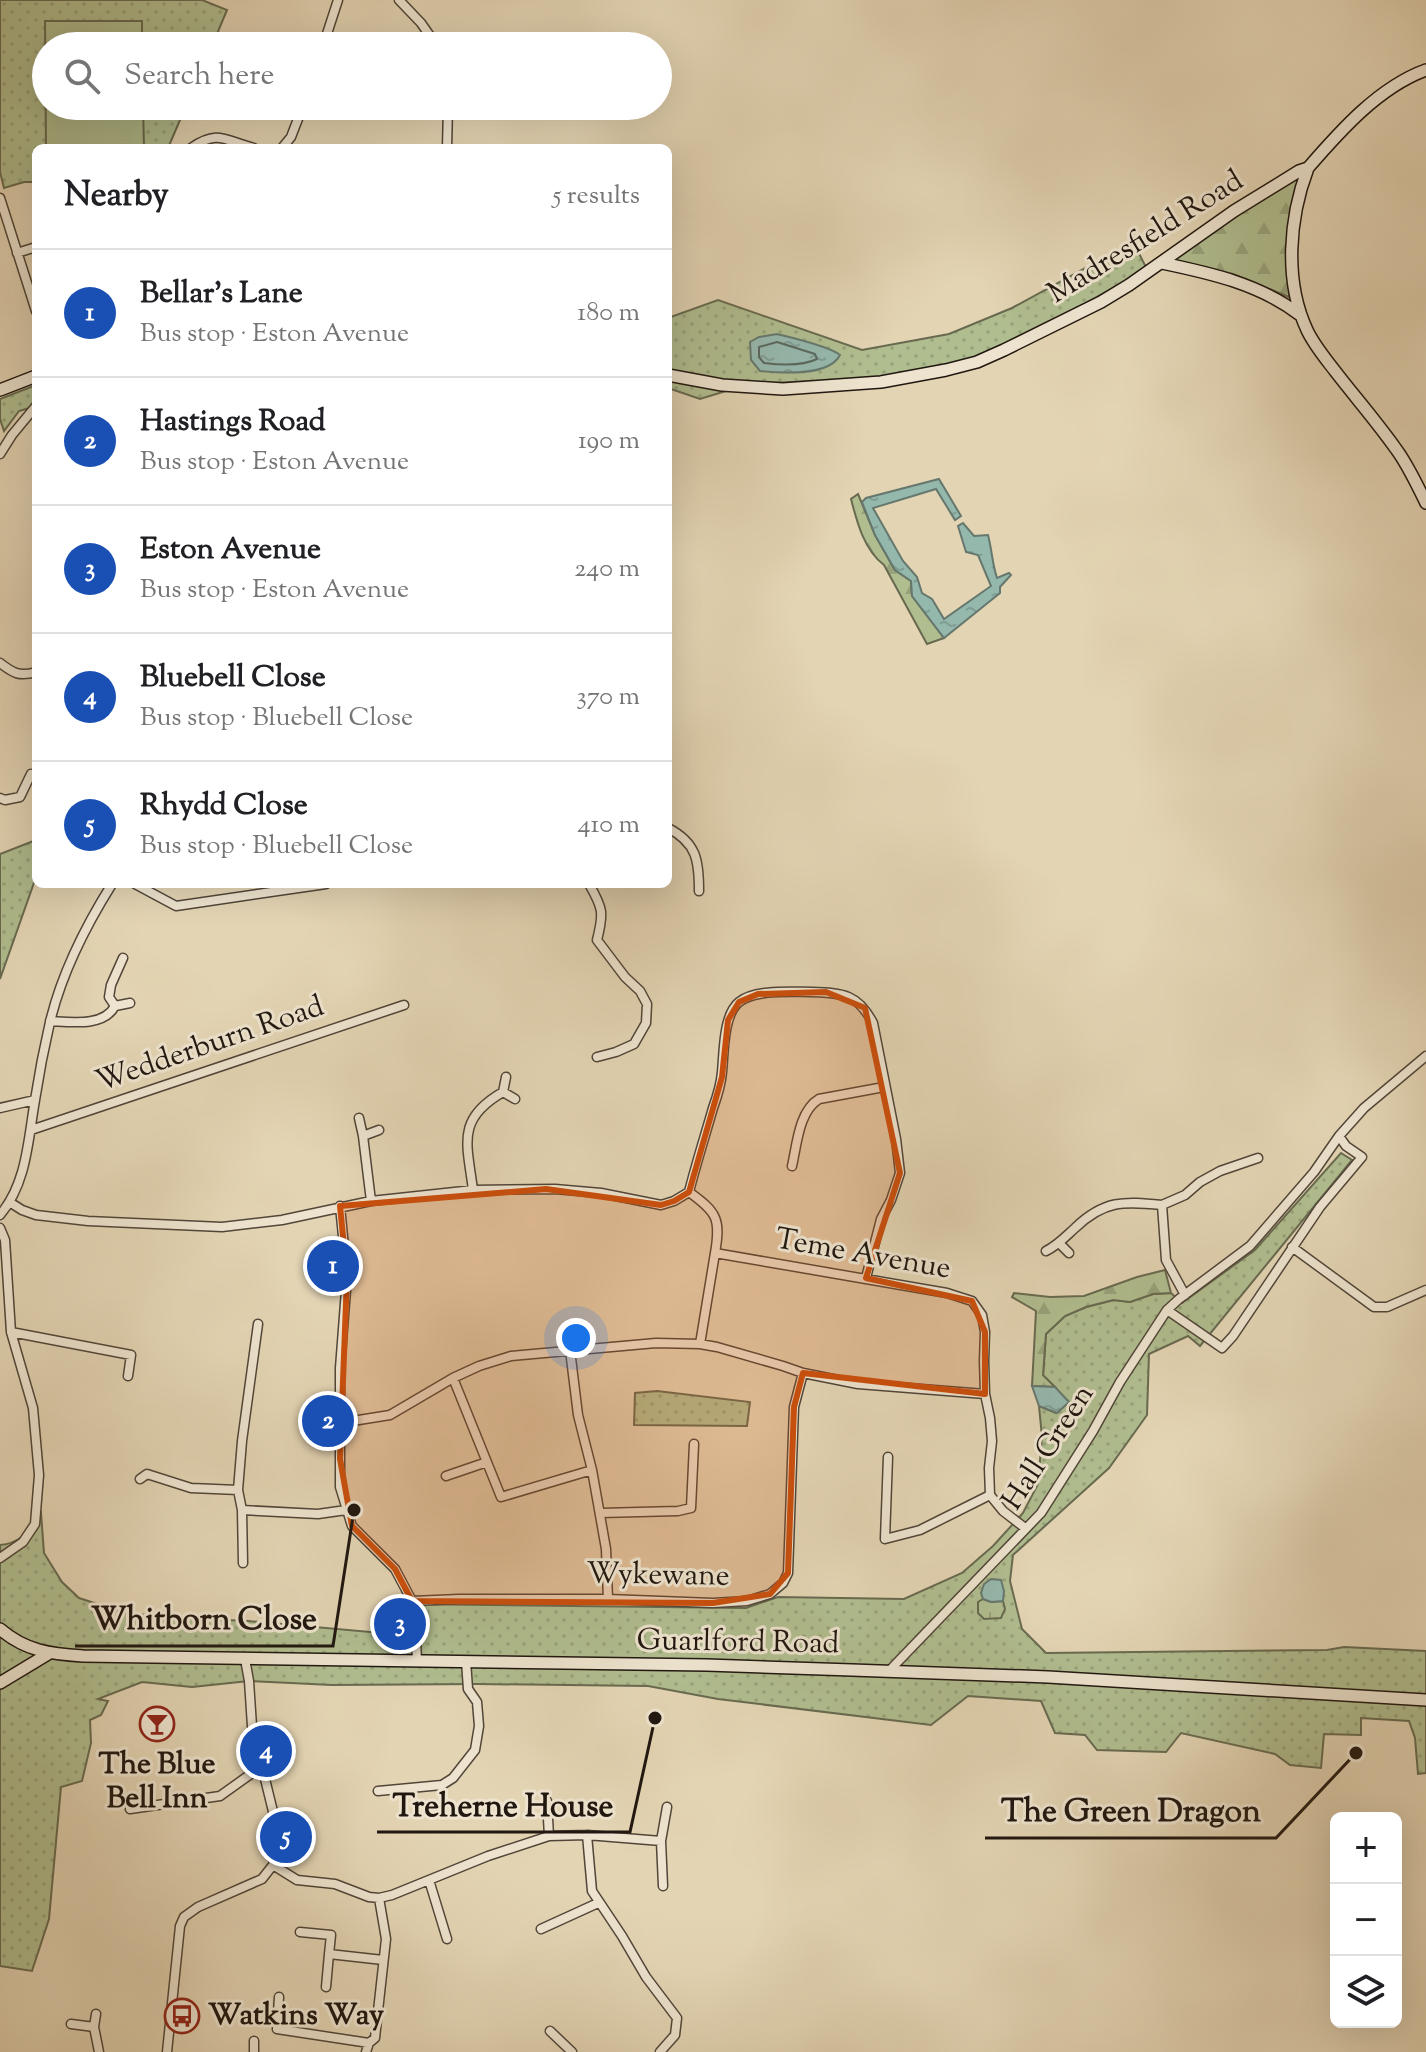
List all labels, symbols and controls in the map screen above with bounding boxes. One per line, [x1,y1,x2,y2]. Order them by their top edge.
search box [32,32,672,120]
icon: search [60,54,104,98]
text: Search here [124,55,274,98]
street label: Madresfield Road [1040,160,1252,315]
text: Nearby [64,172,169,221]
text: 5 results [552,178,640,215]
text: Bellar's Lane [140,273,303,316]
text: 1 [86,295,94,332]
text: 180 m [577,295,640,332]
text: Bus stop · Eston Avenue [140,316,409,353]
text: Hastings Road [140,401,326,444]
text: 2 [84,423,96,460]
text: 190 m [578,423,640,460]
text: Bus stop · Eston Avenue [140,444,409,481]
text: Eston Avenue [140,529,321,572]
text: 3 [85,551,95,588]
text: 240 m [574,551,640,588]
text: Bus stop · Eston Avenue [140,572,409,609]
text: Bluebell Close [140,657,326,700]
text: 4 [83,679,97,716]
text: 370 m [576,679,640,716]
text: Bus stop · Bluebell Close [140,700,413,737]
text: Rhydd Close [140,785,308,828]
text: 5 [86,807,94,844]
text: 410 m [578,807,640,844]
text: Bus stop · Bluebell Close [140,828,413,865]
street label: Wedderburn Road [90,986,330,1104]
street label: Teme Avenue [772,1218,954,1292]
pin: 1 [307,1236,359,1296]
your location [556,1318,596,1358]
street label: Hall Green [992,1376,1106,1519]
pin: 2 [302,1391,354,1451]
street label: Wykewane [586,1553,730,1599]
callout: Whitborn Close [75,1590,333,1646]
pin: 3 [374,1594,426,1654]
text: Whitborn Close [91,1598,317,1644]
street label: Guarlford Road [636,1620,840,1666]
bar icon: The Blue Bell Inn [138,1705,176,1743]
pin: 4 [240,1721,292,1781]
place label: The Blue Bell Inn [99,1744,215,1821]
callout: Treherne House [377,1776,630,1832]
callout: The Green Dragon [985,1782,1276,1838]
text: Treherne House [393,1785,614,1831]
text: The Green Dragon [1001,1790,1261,1836]
pin: 5 [260,1807,312,1867]
map controls [1330,1812,1402,2028]
button: + [1330,1812,1402,1884]
button: − [1330,1884,1402,1956]
button: layers [1330,1956,1402,2028]
place label: Watkins Way [208,1995,384,2038]
bus stop icon: Watkins Way [163,1997,201,2035]

